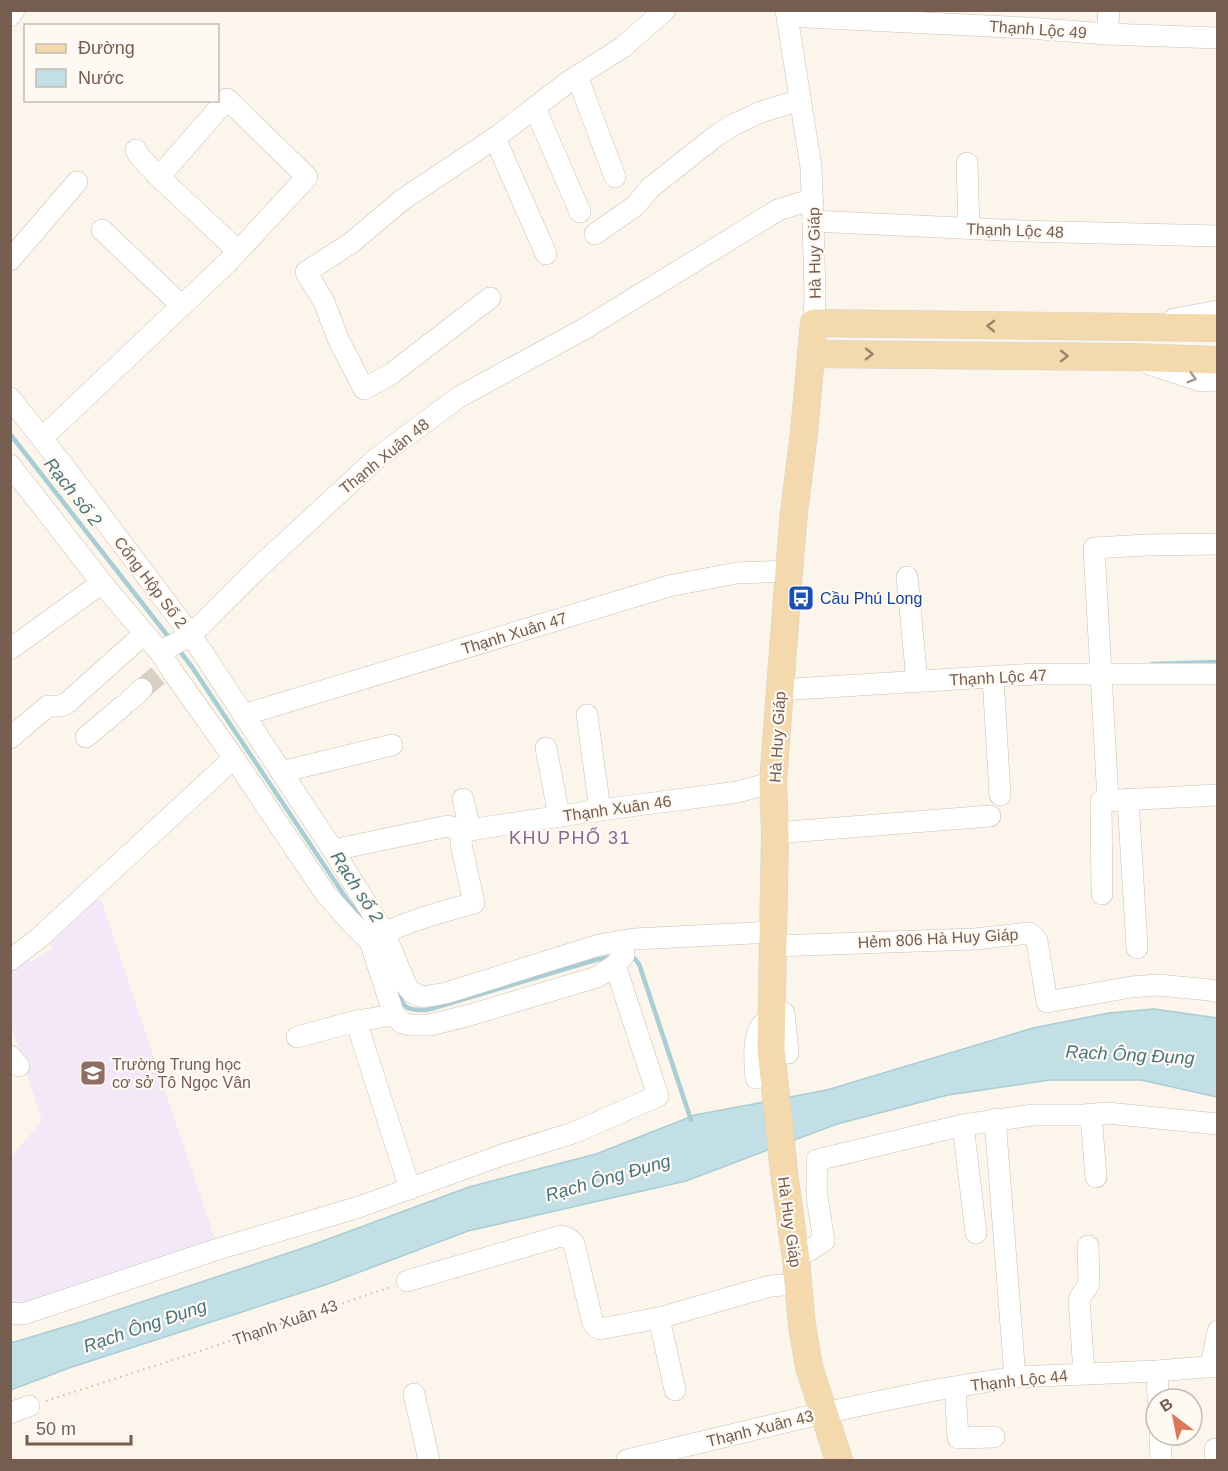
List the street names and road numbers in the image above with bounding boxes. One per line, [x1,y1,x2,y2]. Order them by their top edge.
street label: Thạnh Lộc 49 [989,18,1087,41]
street label: Hà Huy Giáp [805,207,824,299]
street label: Thạnh Lộc 48 [966,220,1064,241]
street label: Thạnh Xuân 48 [336,415,432,497]
street label: Cống Hộp Số 2 [111,533,190,631]
street label: Thạnh Xuân 47 [459,609,569,658]
street label: Thạnh Lộc 47 [949,666,1047,689]
street label: Hà Huy Giáp [767,691,788,783]
street label: Thạnh Xuân 46 [562,792,673,825]
street label: Hẻm 806 Hà Huy Giáp [857,926,1019,951]
street label: Hà Huy Giáp [775,1176,804,1269]
street label: Thạnh Xuân 43 [231,1297,340,1348]
street label: Thạnh Lộc 44 [970,1367,1069,1394]
street label: Thạnh Xuân 43 [705,1407,815,1450]

